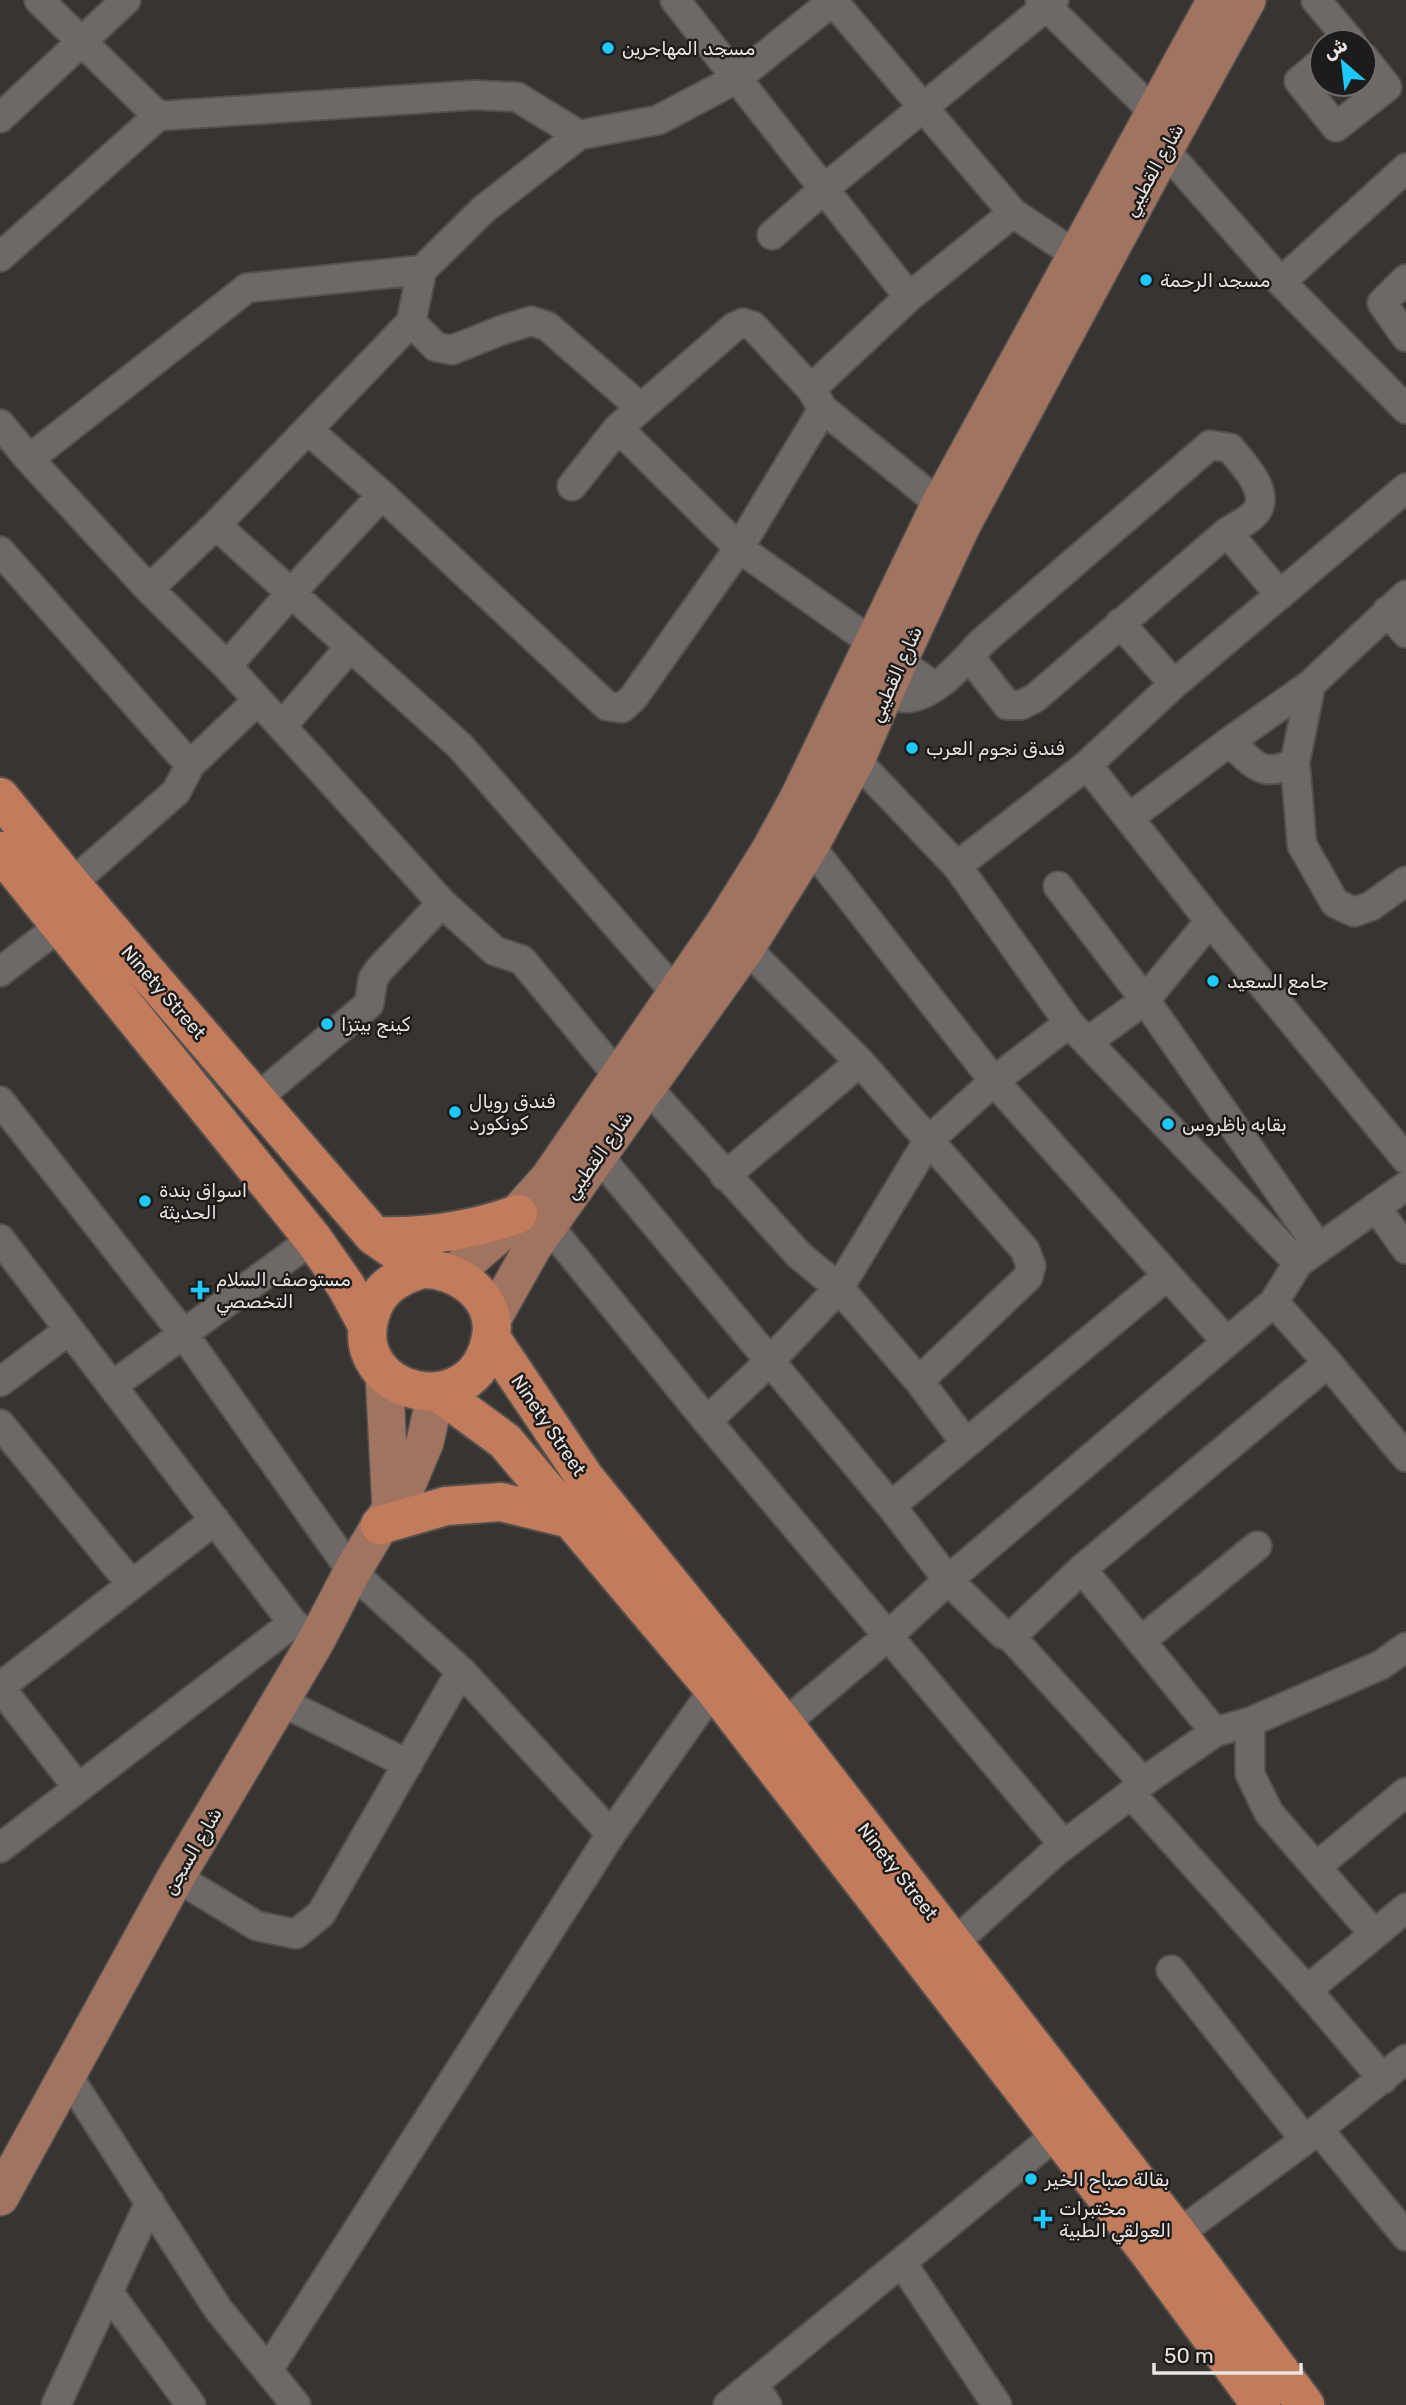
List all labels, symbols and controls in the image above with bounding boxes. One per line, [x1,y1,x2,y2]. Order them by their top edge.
north arrow [1308,28,1378,98]
text: ش [1319,33,1351,64]
place label: مسجد المهاجرين [622,37,755,60]
marker: مسجد المهاجرين [600,40,616,56]
street label: شارع القطيبي [1118,120,1191,222]
place label: مسجد الرحمة [1160,269,1270,292]
marker: مسجد الرحمة [1138,272,1154,288]
street label: شارع القطيبي [864,623,930,727]
place label: فندق نجوم العرب [926,737,1064,761]
marker: فندق نجوم العرب [904,740,920,756]
street label: Ninety Street [117,941,211,1044]
place label: جامع السعيد [1227,970,1329,995]
marker: جامع السعيد [1205,973,1221,989]
place label: كينج بيتزا [341,1013,411,1038]
marker: كينج بيتزا [319,1016,335,1032]
place label: فندق رويال كونكورد [469,1090,555,1135]
marker: فندق رويال كونكورد [447,1104,463,1120]
street label: شارع القطيبي [560,1107,640,1206]
place label: بقابه باظروس [1182,1113,1287,1136]
marker: بقابه باظروس [1160,1116,1176,1132]
place label: اسواق بندة الحديثة [159,1179,247,1224]
marker: اسواق بندة الحديثة [137,1193,153,1209]
place label: مستوصف السلام التخصصي [216,1268,351,1316]
marker: مستوصف السلام التخصصي [190,1280,210,1300]
street label: Ninety Street [506,1370,591,1481]
street label: شارع السجن [158,1803,228,1900]
street label: Ninety Street [853,1818,943,1925]
place label: بقالة صباح الخير [1044,2168,1170,2193]
marker: بقالة صباح الخير [1023,2171,1039,2187]
place label: مختبرات العولقي الطبية [1059,2197,1171,2245]
marker: مختبرات العولقي الطبية [1033,2209,1053,2229]
scale bar [1154,2332,1301,2376]
text: 50 m [1164,2343,1214,2368]

